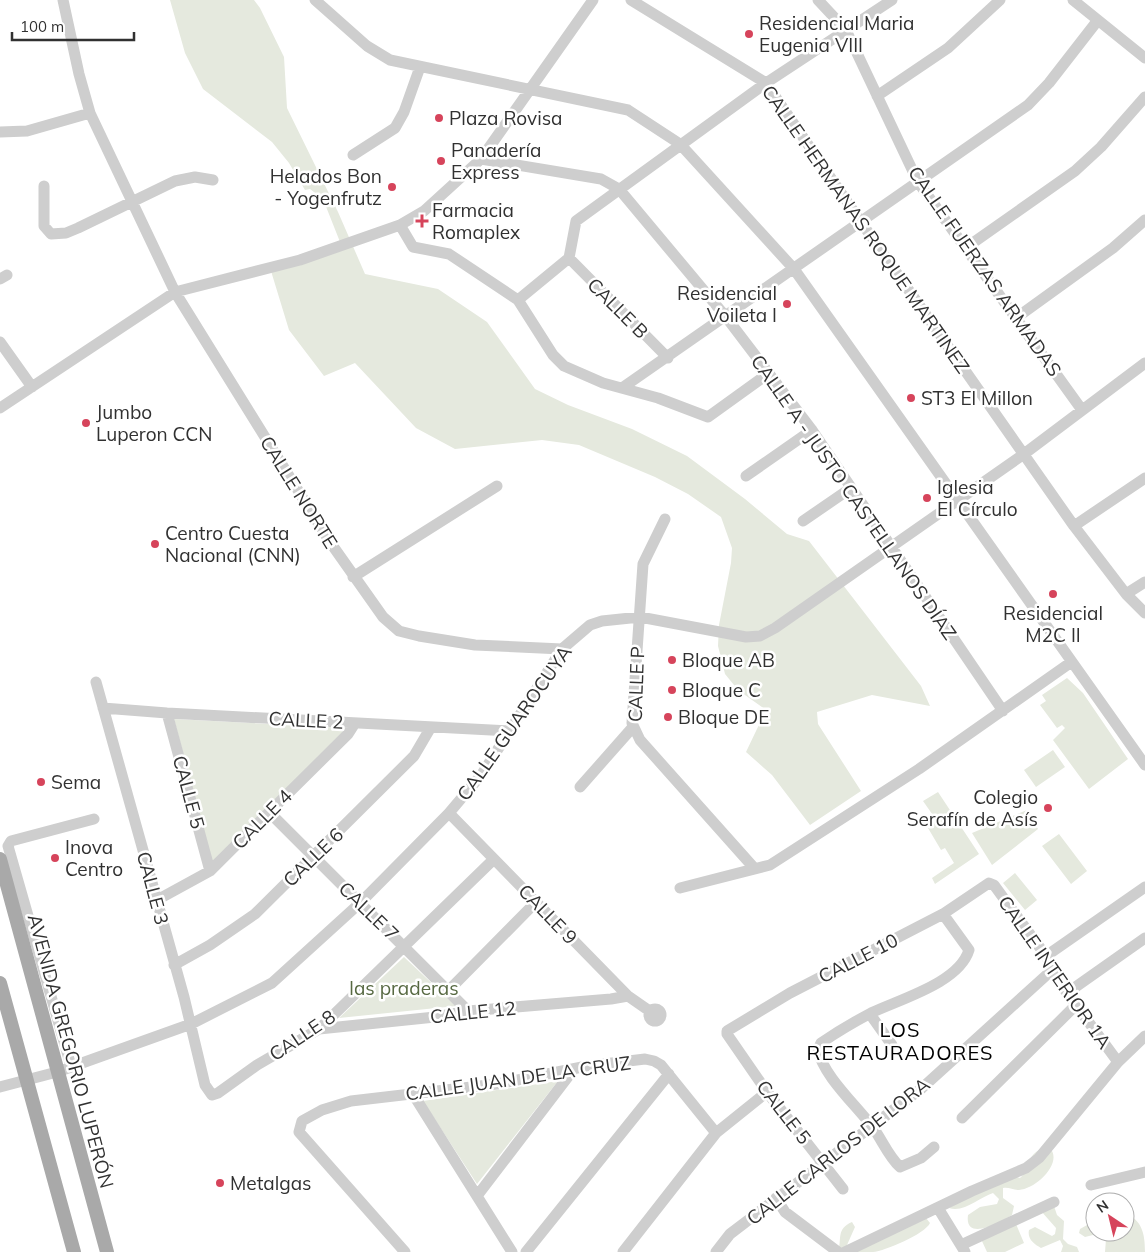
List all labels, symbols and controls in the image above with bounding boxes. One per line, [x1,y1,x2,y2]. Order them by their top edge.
scale bar [12,10,135,42]
place label: Residencial Maria Eugenia VIII [759,11,914,57]
text: 100 m [20,17,64,36]
marker: Residencial Maria Eugenia VIII [743,28,755,40]
street label: CALLE HERMANAS ROQUE MARTINEZ [757,80,975,378]
place label: Plaza Rovisa [449,106,563,130]
marker: Plaza Rovisa [433,112,445,124]
place label: Panadería Express [451,138,541,184]
marker: Panadería Express [435,155,447,167]
street label: CALLE FUERZAS ARMADAS [903,161,1067,381]
place label: Helados Bon - Yogenfrutz [270,164,382,210]
marker: Helados Bon - Yogenfrutz [386,181,398,193]
place label: Farmacia Romaplex [432,198,520,244]
marker: Farmacia Romaplex [416,215,428,227]
street label: CALLE B [583,273,653,343]
place label: Residencial Voileta I [677,281,777,327]
marker: Residencial Voileta I [781,298,793,310]
street label: CALLE A - JUSTO CASTELLANOS DÍAZ [746,350,962,644]
place label: ST3 El Millon [921,386,1033,410]
marker: ST3 El Millon [905,392,917,404]
place label: Jumbo Luperon CCN [96,400,212,446]
marker: Jumbo Luperon CCN [80,417,92,429]
street label: CALLE NORTE [255,431,343,553]
place label: Iglesia El Círculo [937,475,1018,521]
marker: Iglesia El Círculo [921,492,933,504]
place label: Centro Cuesta Nacional (CNN) [165,521,301,567]
marker: Centro Cuesta Nacional (CNN) [149,538,161,550]
marker: Residencial M2C II [1047,588,1059,600]
place label: Residencial M2C II [1003,601,1103,647]
street label: CALLE GUAROCUYA [451,641,577,805]
street label: CALLE P [623,646,649,722]
place label: Bloque AB [682,648,775,672]
marker: Bloque AB [666,654,678,666]
place label: Bloque C [682,678,761,702]
marker: Bloque C [666,684,678,696]
place label: Bloque DE [678,705,769,729]
street label: CALLE 2 [268,706,344,734]
marker: Bloque DE [662,711,674,723]
street label: CALLE 5 [168,753,210,831]
place label: Sema [51,770,101,794]
marker: Sema [35,776,47,788]
street label: CALLE 4 [227,784,297,854]
place label: Colegio Serafín de Asís [907,785,1038,831]
marker: Colegio Serafín de Asís [1042,802,1054,814]
street label: CALLE 6 [278,822,348,892]
place label: Inova Centro [65,835,123,881]
street label: CALLE 3 [132,849,174,927]
marker: Inova Centro [49,852,61,864]
street label: CALLE 7 [334,876,404,946]
street label: CALLE 9 [513,879,583,949]
street label: CALLE INTERIOR 1A [993,891,1117,1053]
street label: AVENIDA GREGORIO LUPERÓN [23,911,119,1191]
street label: CALLE 10 [814,928,902,988]
park label: las praderas [349,976,459,1000]
street label: CALLE 12 [429,996,517,1028]
street label: CALLE 8 [264,1004,340,1066]
district label: LOS RESTAURADORES [807,1017,993,1065]
street label: CALLE JUAN DE LA CRUZ [404,1050,632,1106]
street label: CALLE CARLOS DE LORA [742,1072,934,1230]
street label: CALLE 5 [751,1075,817,1149]
place label: Metalgas [230,1171,311,1195]
marker: Metalgas [214,1177,226,1189]
north arrow [1085,1192,1135,1242]
text: N [1093,1196,1112,1217]

